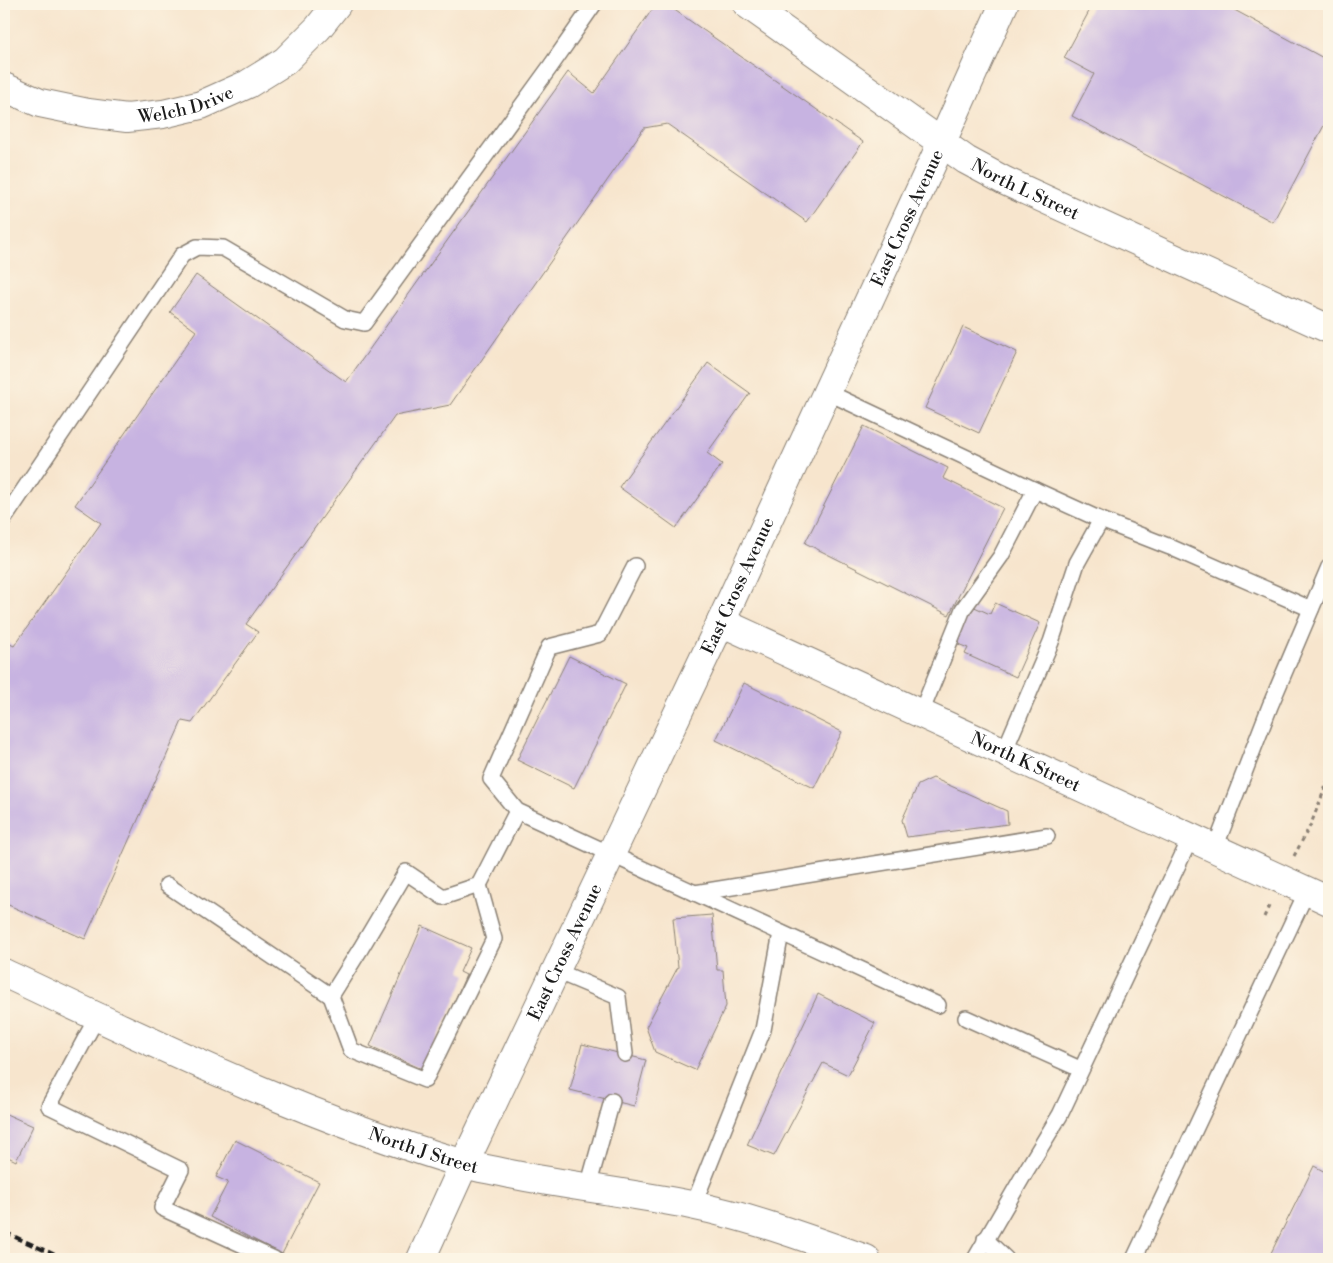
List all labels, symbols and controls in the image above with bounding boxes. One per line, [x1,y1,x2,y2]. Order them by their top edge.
street label: Welch Drive [135,80,237,128]
street label: East Cross Avenue [866,146,949,290]
street label: North L Street [967,153,1084,225]
street label: East Cross Avenue [696,513,779,658]
street label: North K Street [967,727,1085,797]
street label: East Cross Avenue [522,880,607,1024]
street label: North J Street [366,1122,481,1179]

